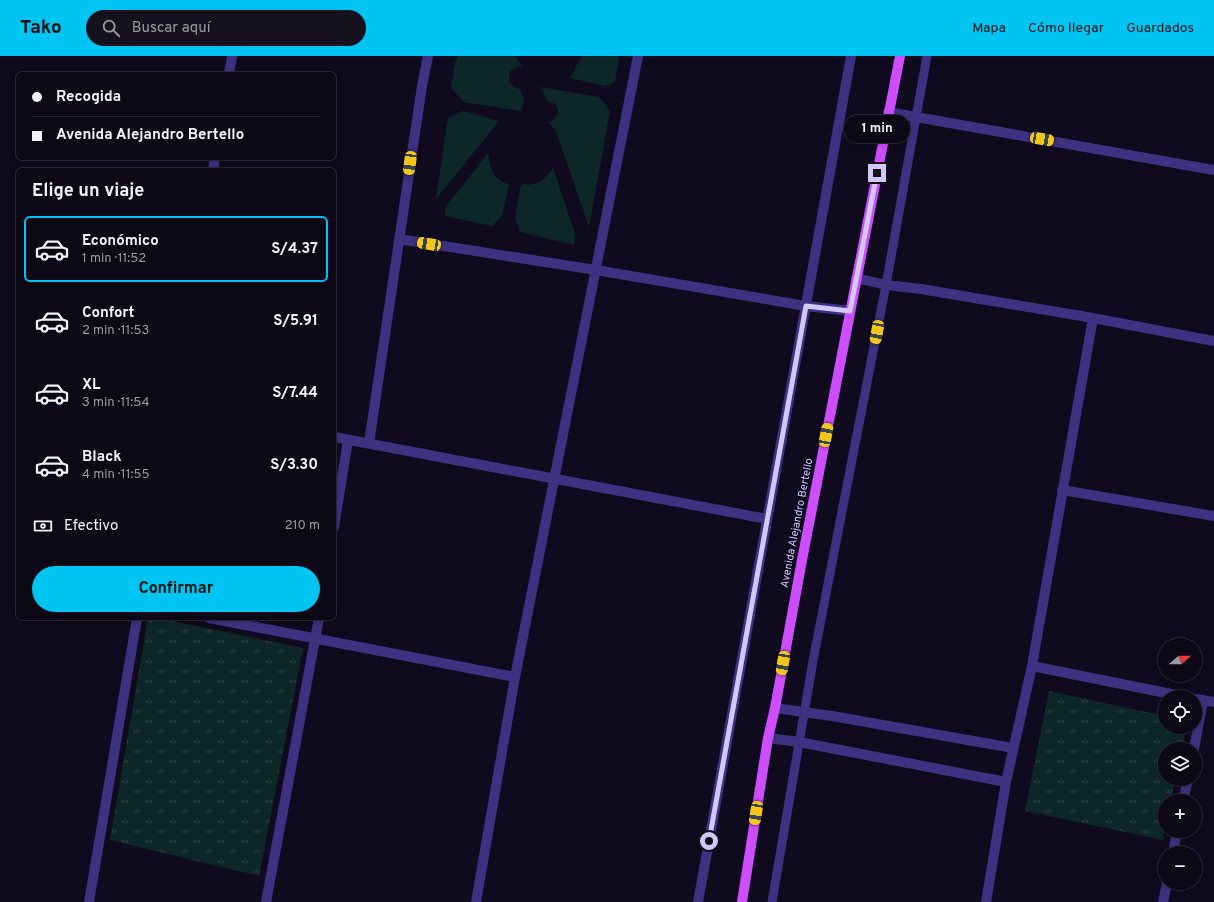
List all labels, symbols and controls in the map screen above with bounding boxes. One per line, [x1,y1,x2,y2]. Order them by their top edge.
search box [86,10,366,46]
text: Tako [20,16,62,40]
icon: search [100,17,122,39]
text: Buscar aquí [132,19,211,38]
text: Mapa [972,20,1006,37]
text: Cómo llegar [1028,20,1104,37]
text: Guardados [1126,20,1194,37]
text: Recogida [56,88,121,107]
callout: 1 min [844,115,910,143]
text: 1 min [861,121,893,137]
text: Avenida Alejandro Bertello [56,126,244,145]
car [1029,131,1055,147]
car [402,150,418,176]
route end [868,164,886,182]
text: Elige un viaje [32,180,144,203]
icon: car [34,231,70,267]
text: Económico [82,232,159,251]
car [416,236,442,252]
text: S/4.37 [271,240,318,259]
text: 1 min · 11:52 [82,251,146,267]
icon: car [34,303,70,339]
text: Confort [82,304,134,323]
text: S/5.91 [273,312,318,331]
car [869,319,885,345]
text: 2 min · 11:53 [82,323,149,339]
icon: car [34,375,70,411]
text: XL [82,376,100,395]
text: S/7.44 [272,384,318,403]
text: 3 min · 11:54 [82,395,150,411]
car [818,422,834,448]
icon: car [34,447,70,483]
text: Black [82,448,122,467]
text: S/3.30 [270,456,318,475]
street label: Avenida Alejandro Bertello [778,457,816,589]
text: 4 min · 11:55 [82,467,150,483]
icon: cash [32,515,54,537]
text: Efectivo [64,517,118,536]
text: 210 m [285,518,320,534]
button: Confirmar [32,566,320,612]
north arrow [1158,638,1202,682]
map controls [1158,638,1202,890]
car [775,650,791,676]
button: locate [1158,690,1202,734]
button: layers [1158,742,1202,786]
button: + [1158,794,1202,838]
car [748,800,764,826]
route start [700,832,718,850]
button: − [1158,846,1202,890]

